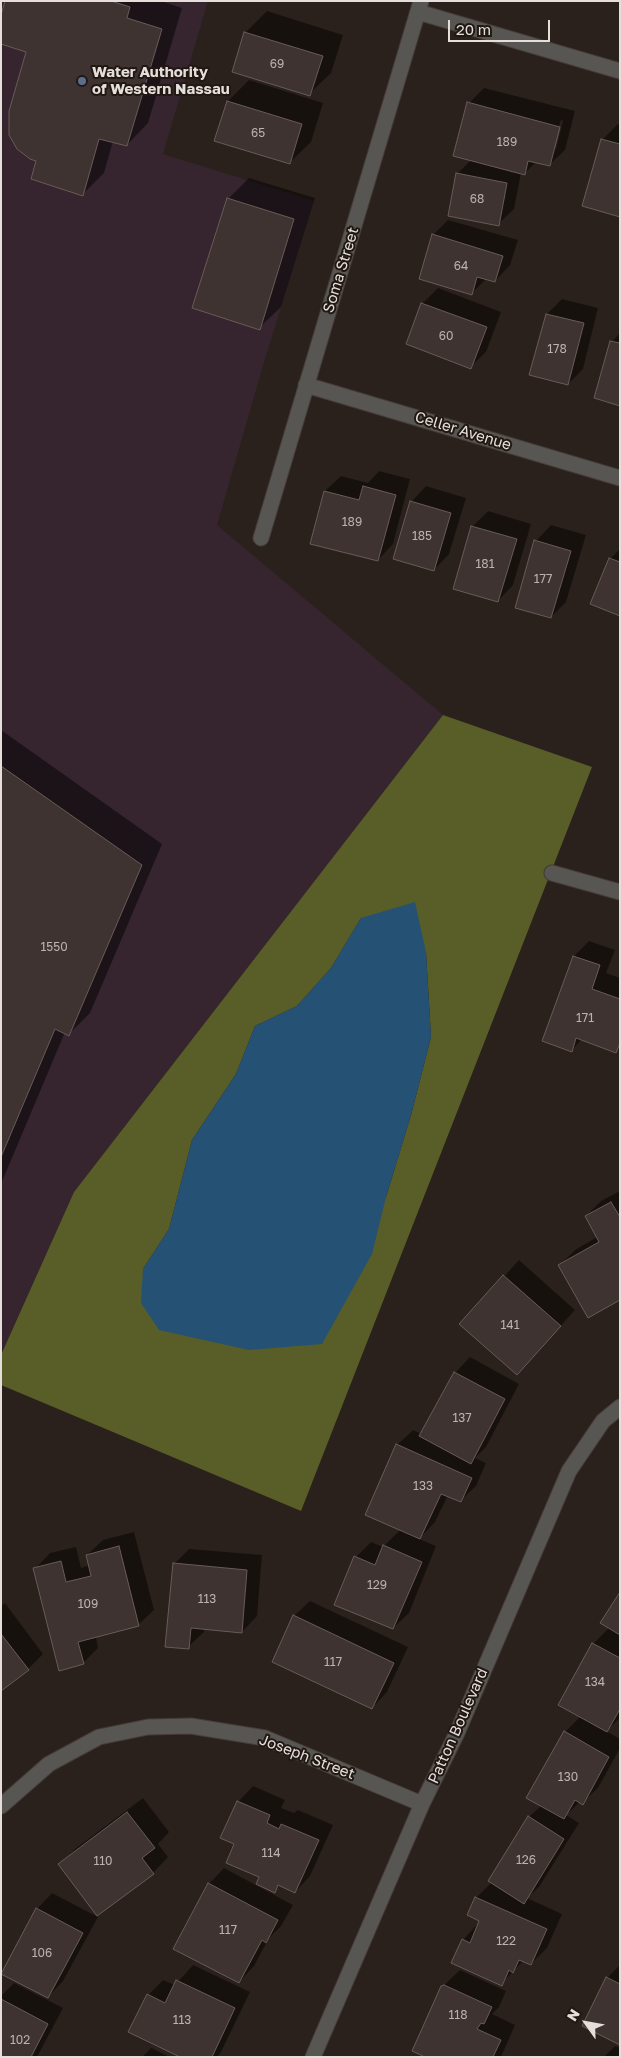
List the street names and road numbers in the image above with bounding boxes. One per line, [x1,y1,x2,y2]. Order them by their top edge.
street label: Soma Street [319,225,363,315]
street label: Celler Avenue [413,408,513,454]
street label: Patton Boulevard [424,1666,492,1786]
street label: Joseph Street [257,1731,357,1783]

